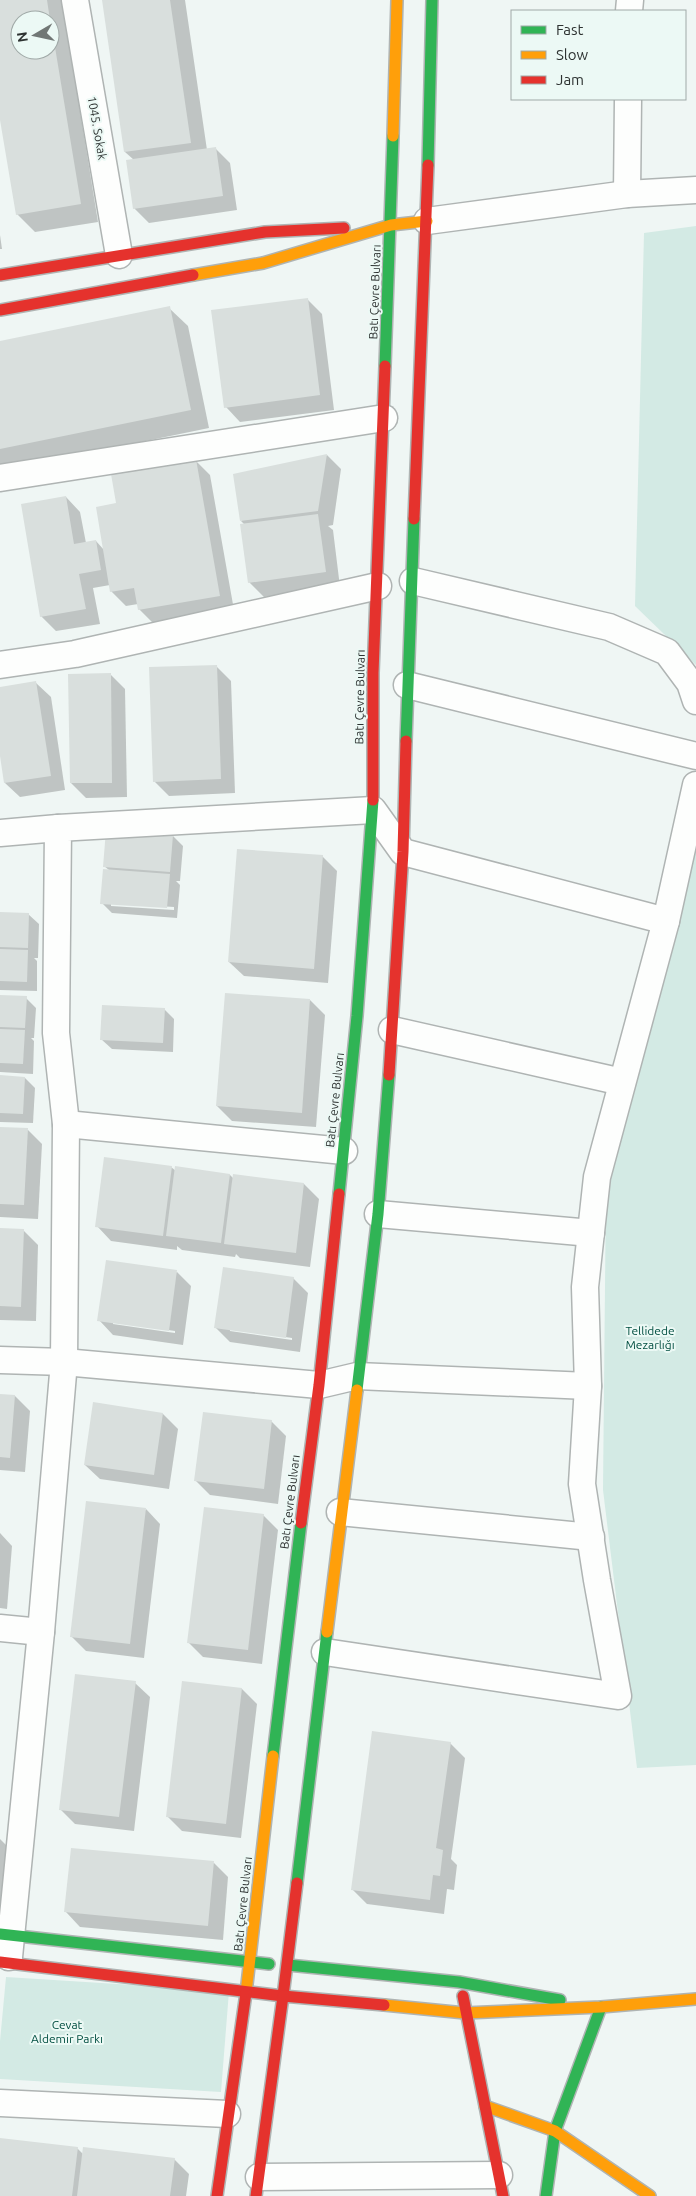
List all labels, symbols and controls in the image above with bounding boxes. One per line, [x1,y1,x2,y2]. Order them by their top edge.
north arrow [10,10,60,60]
legend [511,10,686,100]
text: Fast [556,21,584,38]
text: N [13,31,31,43]
text: Slow [556,46,589,63]
text: Jam [556,71,584,88]
street label: 1045. Sokak [86,95,109,161]
street label: Batı Çevre Bulvarı [366,244,383,340]
street label: Batı Çevre Bulvarı [352,649,367,745]
street label: Batı Çevre Bulvarı [323,1052,346,1148]
park label: Tellidede Mezarlığı [625,1324,675,1351]
street label: Batı Çevre Bulvarı [277,1454,302,1550]
street label: Batı Çevre Bulvarı [231,1856,254,1952]
park label: Cevat Aldemir Parkı [31,2018,103,2045]

